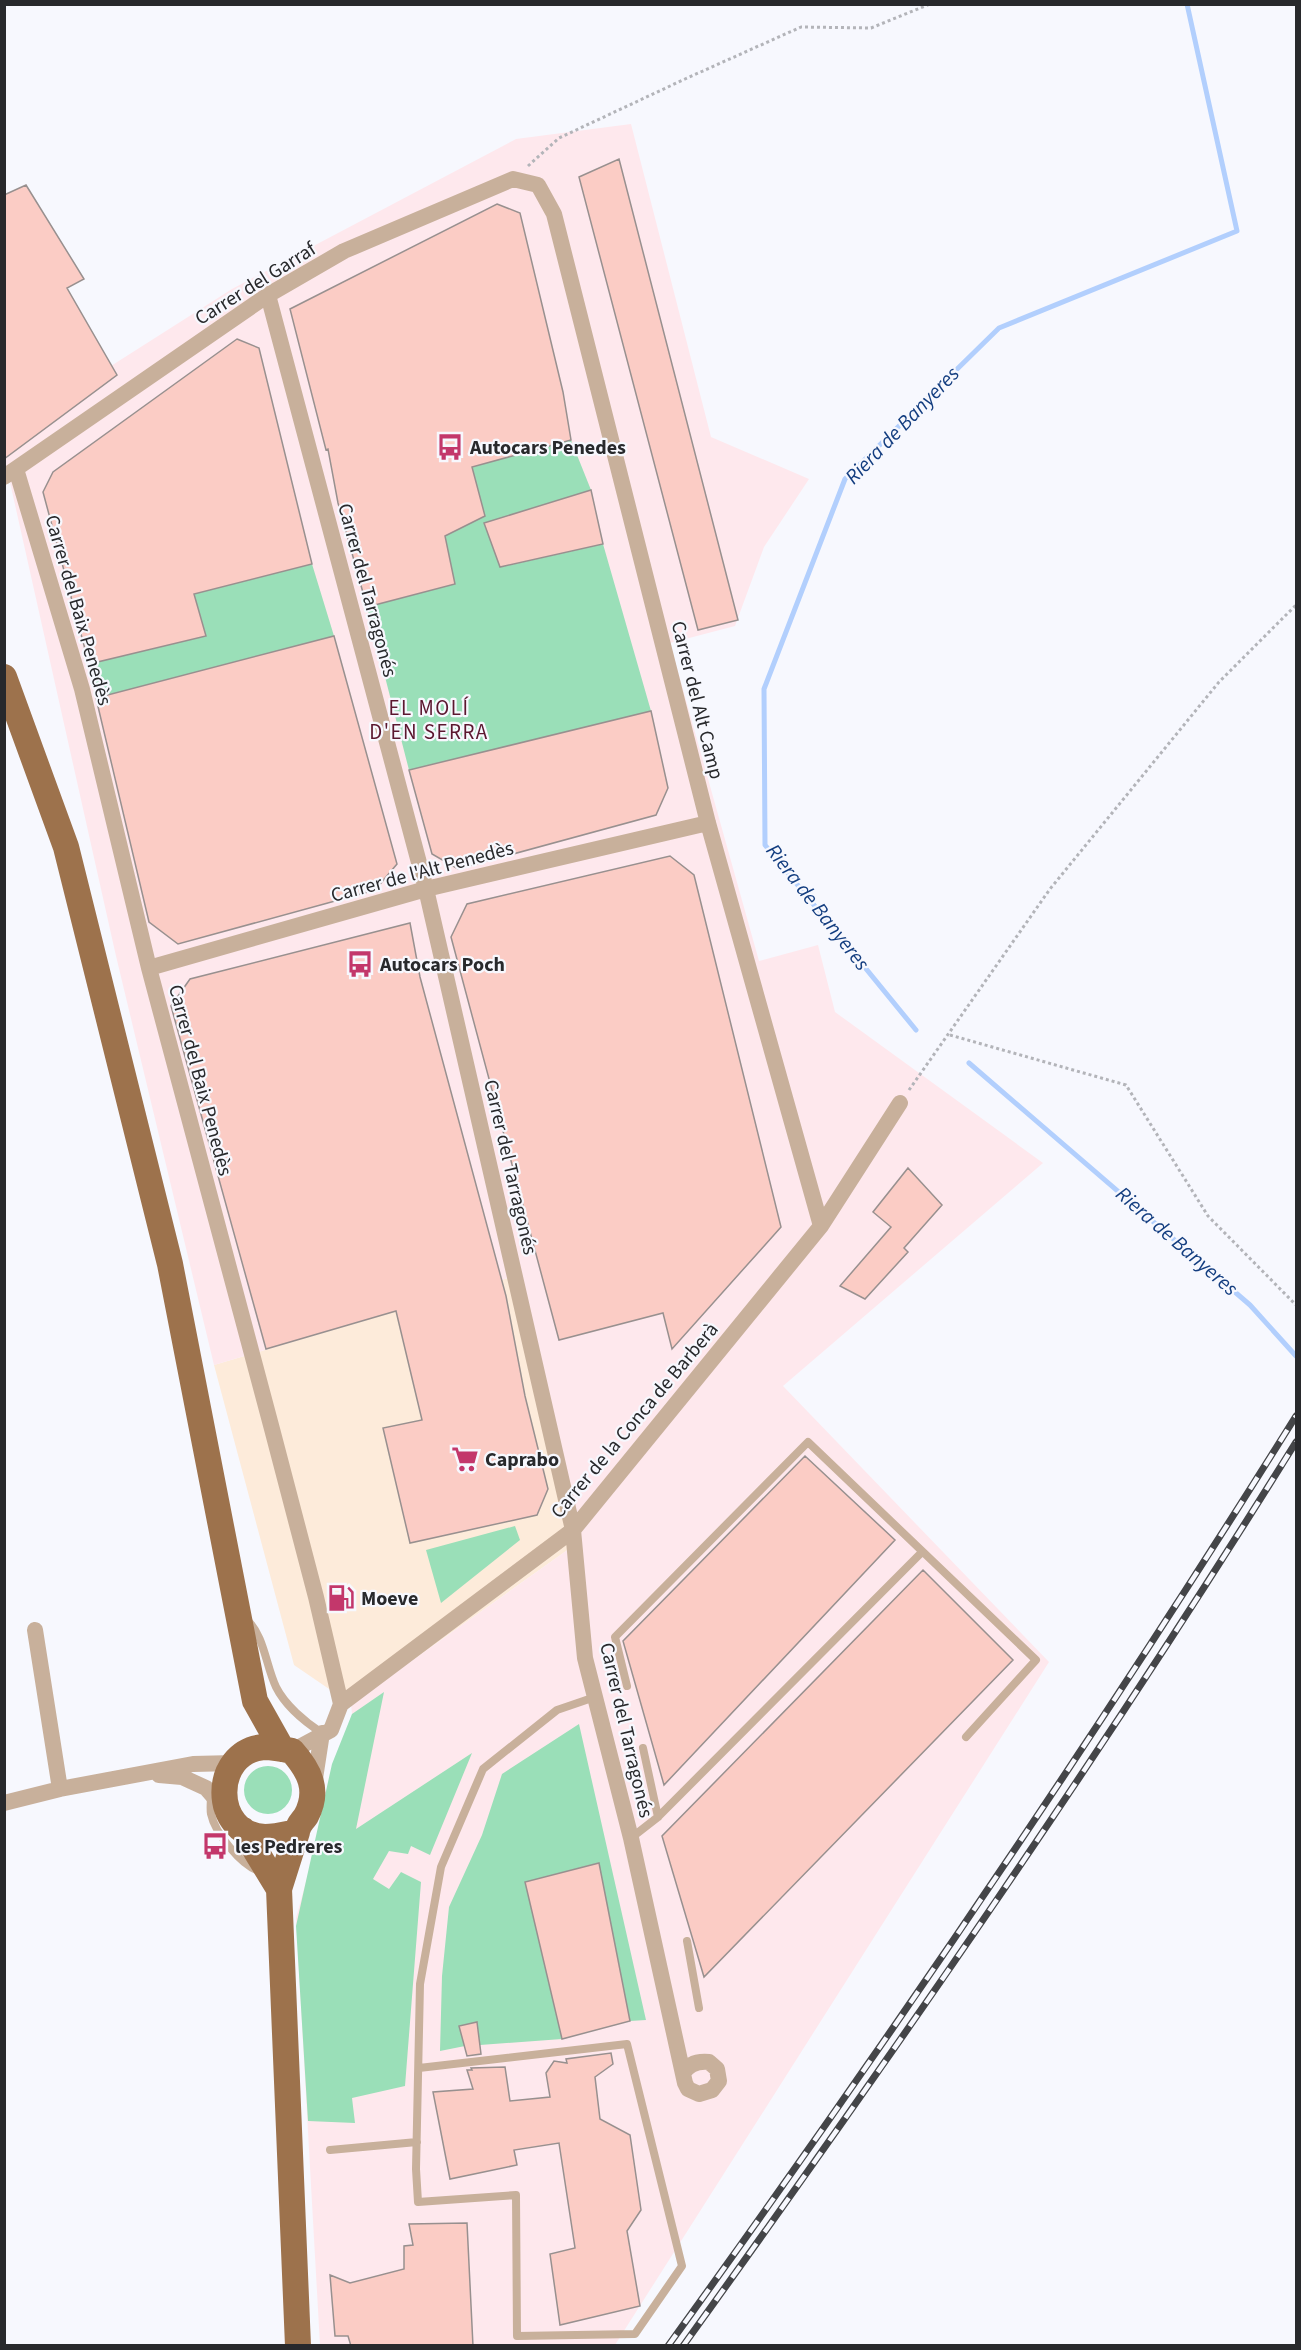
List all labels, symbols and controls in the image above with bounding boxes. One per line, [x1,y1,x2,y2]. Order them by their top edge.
street label: Carrer del Garraf [190,235,322,332]
water label: Riera de Banyeres [838,359,966,491]
bus stop icon: Autocars Penedes [435,432,465,462]
place label: Autocars Penedes [469,434,626,462]
street label: Carrer del Tarragonés [330,500,404,680]
street label: Carrer del Baix Penedès [37,512,119,709]
street label: Carrer del Alt Camp [664,618,730,782]
district label: EL MOLÍ D'EN SERRA [369,693,489,747]
street label: Carrer de l'Alt Penedès [328,834,517,910]
water label: Riera de Banyeres [759,837,877,977]
bus stop icon: Autocars Poch [345,949,375,979]
place label: Autocars Poch [379,951,505,979]
street label: Carrer del Baix Penedès [161,982,239,1179]
street label: Carrer del Tarragonés [476,1077,544,1258]
water label: Riera de Banyeres [1109,1179,1245,1303]
street label: Carrer de la Conca de Barberà [544,1317,725,1525]
supermarket icon: Caprabo [450,1444,480,1474]
place label: Caprabo [485,1446,559,1474]
fuel station icon: Moeve [326,1583,356,1613]
place label: Moeve [361,1585,418,1613]
street label: Carrer del Tarragonés [592,1640,660,1821]
bus stop icon: les Pedreres [200,1831,230,1861]
place label: les Pedreres [235,1833,342,1861]

